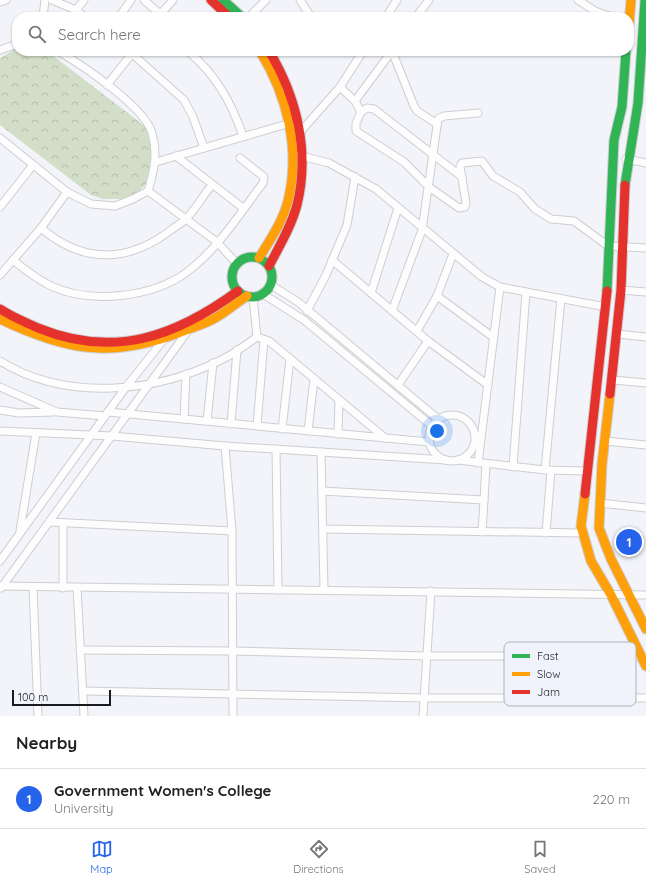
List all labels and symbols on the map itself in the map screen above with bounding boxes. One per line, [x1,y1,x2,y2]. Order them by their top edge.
your location [427,421,447,441]
pin: 1 [616,527,642,557]
legend [504,642,636,706]
text: Fast [537,649,559,663]
text: Slow [537,667,561,681]
text: Jam [537,685,560,699]
scale bar [12,688,111,707]

